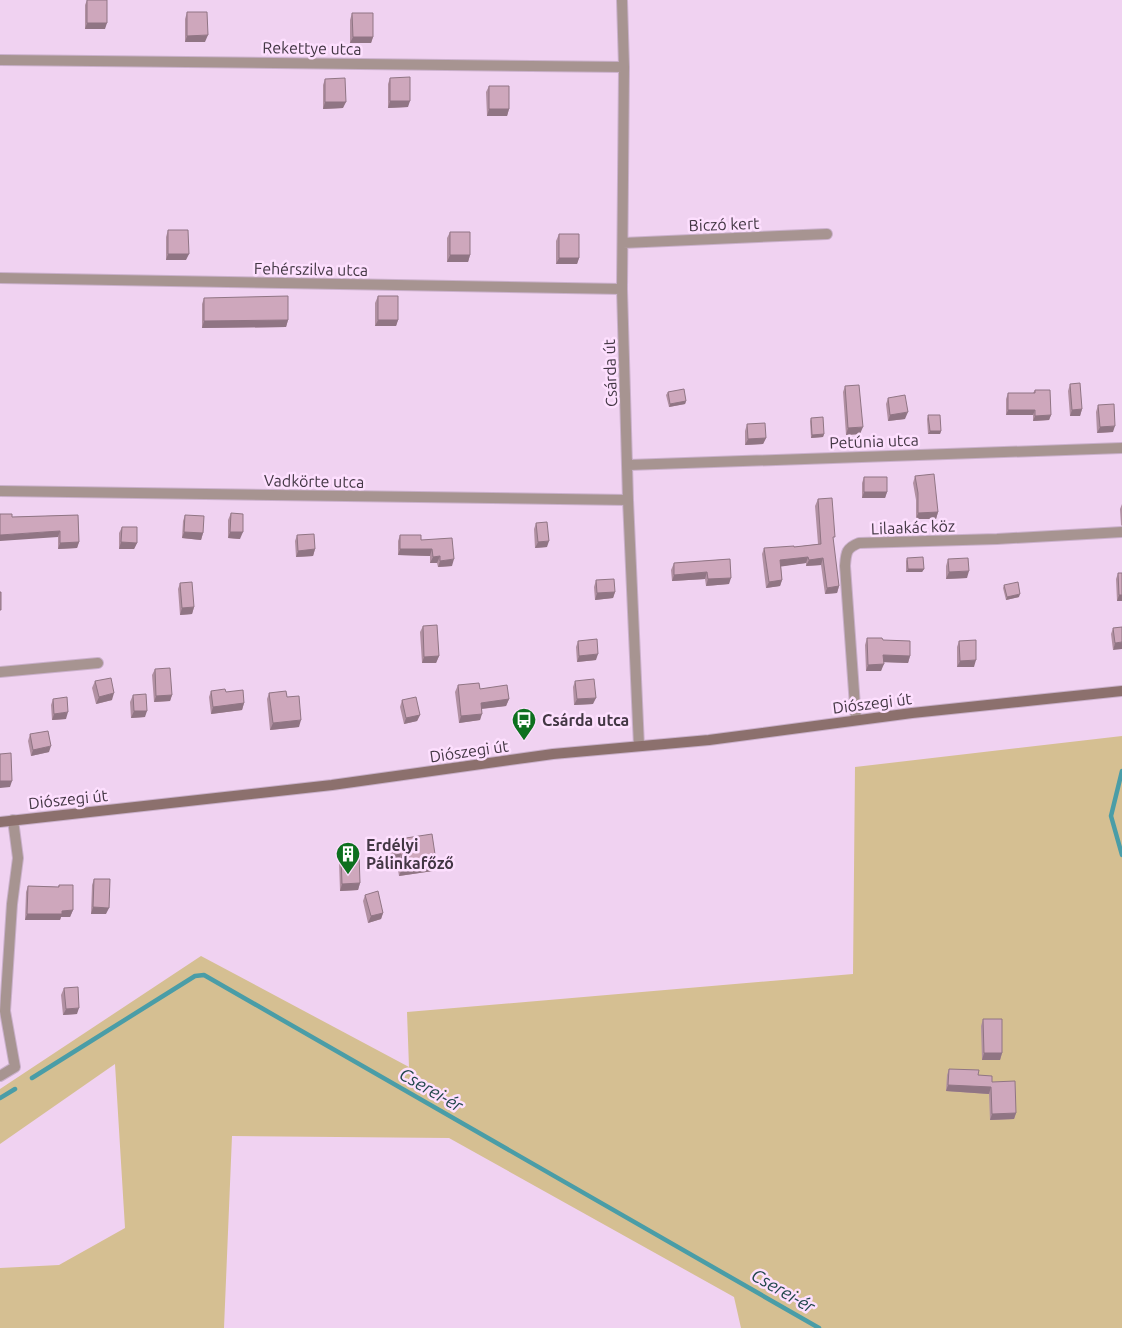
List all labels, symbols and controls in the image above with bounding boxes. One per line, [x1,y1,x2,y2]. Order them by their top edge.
street label: Rekettye utca [262,38,362,58]
street label: Biczó kert [688,214,760,234]
street label: Fehérszilva utca [254,259,368,279]
street label: Csárda út [600,338,620,407]
street label: Petúnia utca [829,430,919,452]
street label: Vadkörte utca [264,471,364,491]
street label: Lilaakác köz [870,517,956,537]
street label: Diószegi út [831,689,913,717]
bus stop icon: Csárda utca [511,707,537,741]
place label: Csárda utca [542,711,629,729]
street label: Diószegi út [428,736,510,765]
street label: Diószegi út [27,786,109,812]
place label: Erdélyi Pálinkafőző [366,836,454,872]
building icon: Erdélyi Pálinkafőző [335,841,361,875]
water label: Cserei-ér [396,1063,468,1116]
water label: Cserei-ér [748,1264,820,1317]

